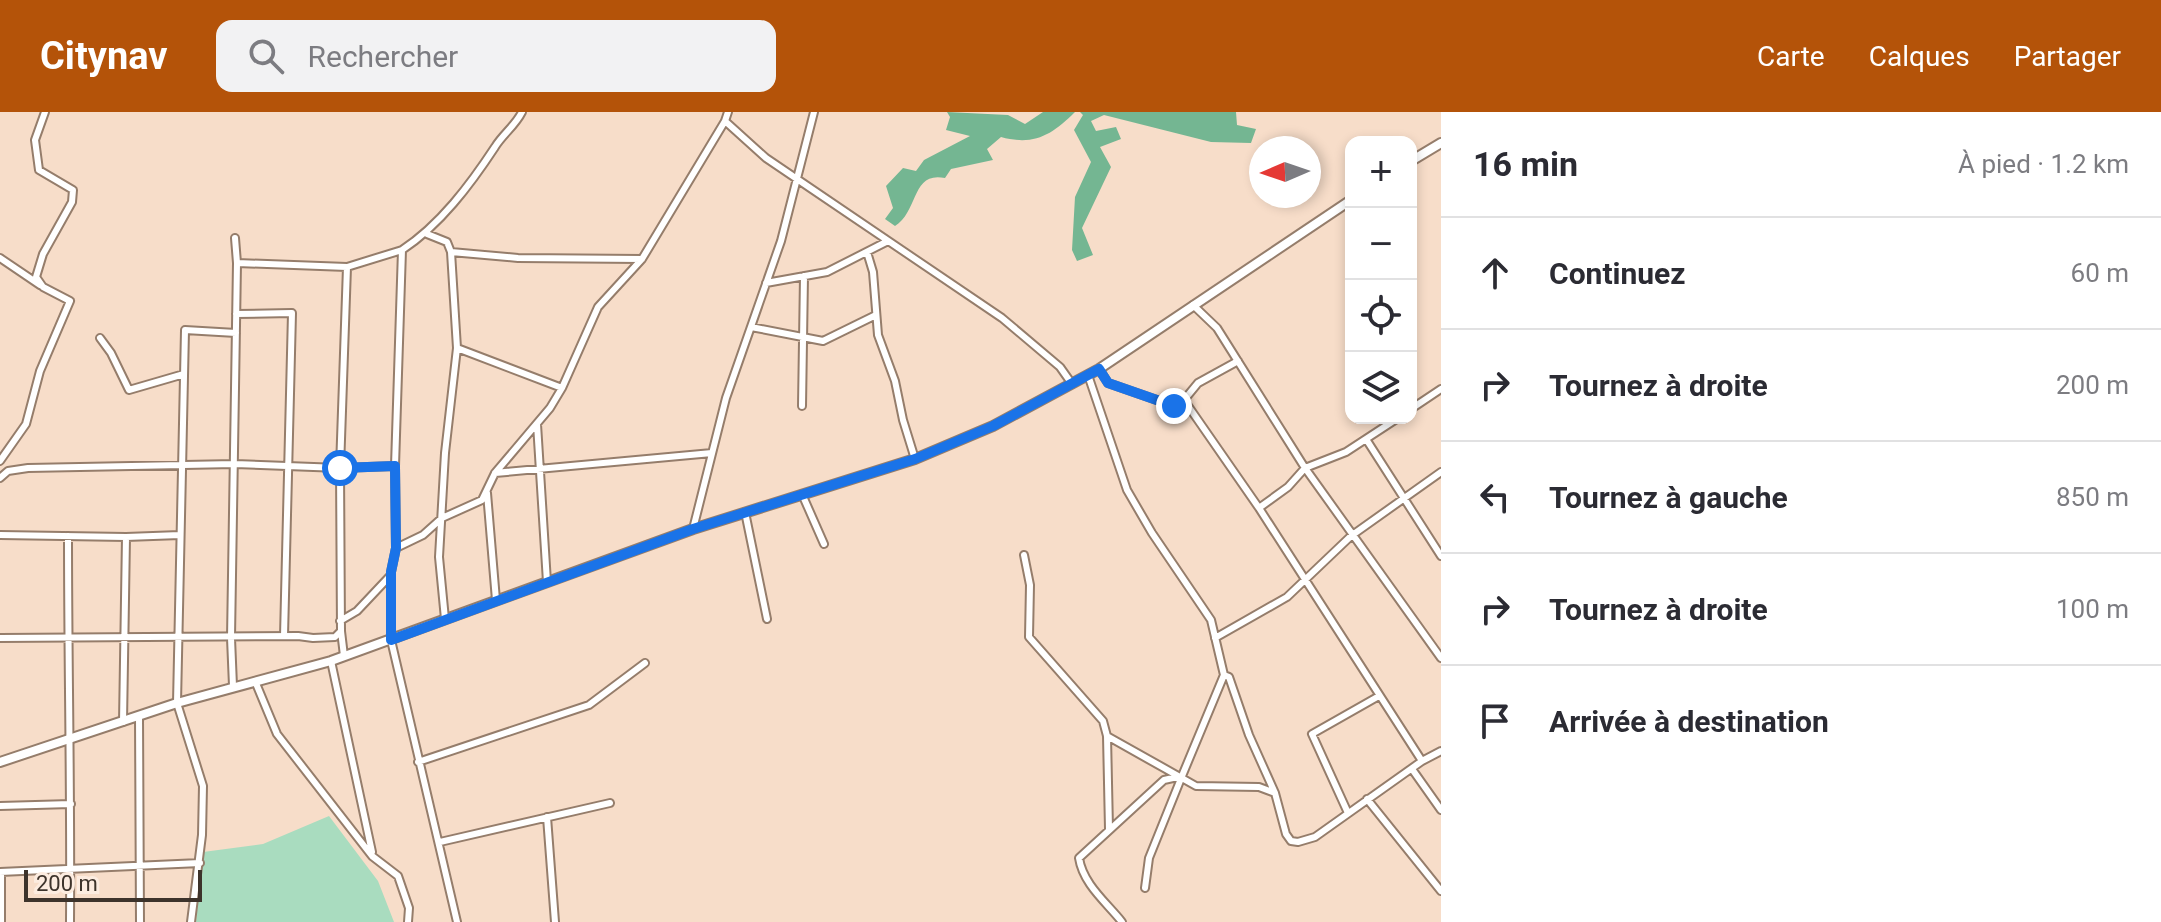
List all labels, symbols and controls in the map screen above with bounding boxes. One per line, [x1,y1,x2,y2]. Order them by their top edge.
search box [216,20,776,92]
text: Citynav [40,34,168,78]
icon: search [244,34,288,78]
text: Rechercher [308,39,458,74]
text: Carte [1757,40,1825,73]
text: Calques [1869,40,1970,73]
text: Partager [2014,40,2121,73]
north arrow [1249,136,1321,208]
map controls [1345,136,1417,424]
button: + [1345,136,1417,208]
text: 16 min [1473,144,1578,184]
text: À pied · 1.2 km [1958,149,2129,179]
button: − [1345,208,1417,280]
icon: ahead [1473,251,1517,295]
text: Continuez [1549,256,1686,291]
text: 60 m [2071,258,2129,288]
button: locate [1345,280,1417,352]
button: layers [1345,352,1417,424]
icon: right [1473,363,1517,407]
text: Tournez à droite [1549,368,1768,403]
text: 200 m [2056,370,2129,400]
route end [1156,388,1192,424]
route start [322,450,358,486]
icon: left [1473,475,1517,519]
text: Tournez à gauche [1549,480,1788,515]
text: 850 m [2056,482,2129,512]
icon: right [1473,587,1517,631]
text: Tournez à droite [1549,592,1768,627]
text: 100 m [2056,594,2129,624]
icon: arrive [1473,699,1517,743]
text: Arrivée à destination [1549,704,1829,739]
scale bar [24,866,202,902]
text: 200 m [36,871,98,896]

